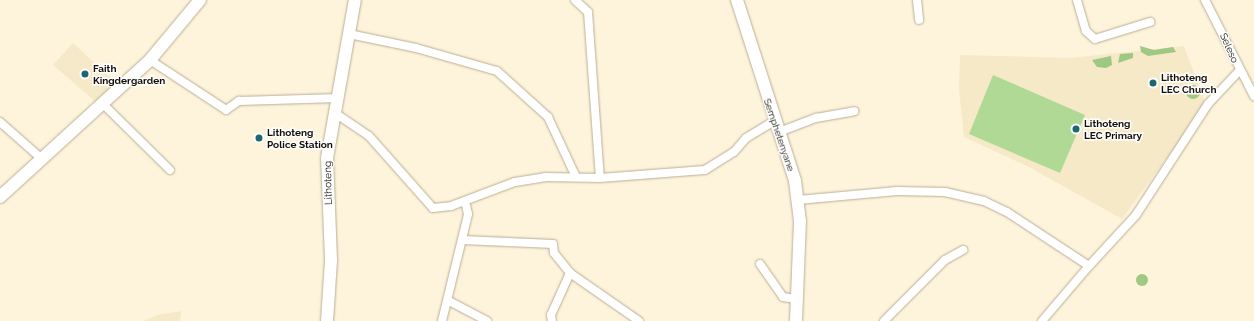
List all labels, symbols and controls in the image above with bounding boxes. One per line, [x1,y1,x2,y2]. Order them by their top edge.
street label: Seleso [1217,31,1241,65]
place label: Faith Kingdergarden [93,62,165,86]
marker: Faith Kingdergarden [80,69,90,79]
place label: Lithoteng LEC Church [1161,71,1217,94]
marker: Lithoteng LEC Church [1148,78,1158,88]
street label: Semphetenyane [761,97,797,173]
place label: Lithoteng LEC Primary [1084,117,1142,140]
marker: Lithoteng LEC Primary [1071,124,1081,134]
place label: Lithoteng Police Station [267,126,333,150]
marker: Lithoteng Police Station [254,133,264,143]
street label: Lithoteng [322,161,334,205]

